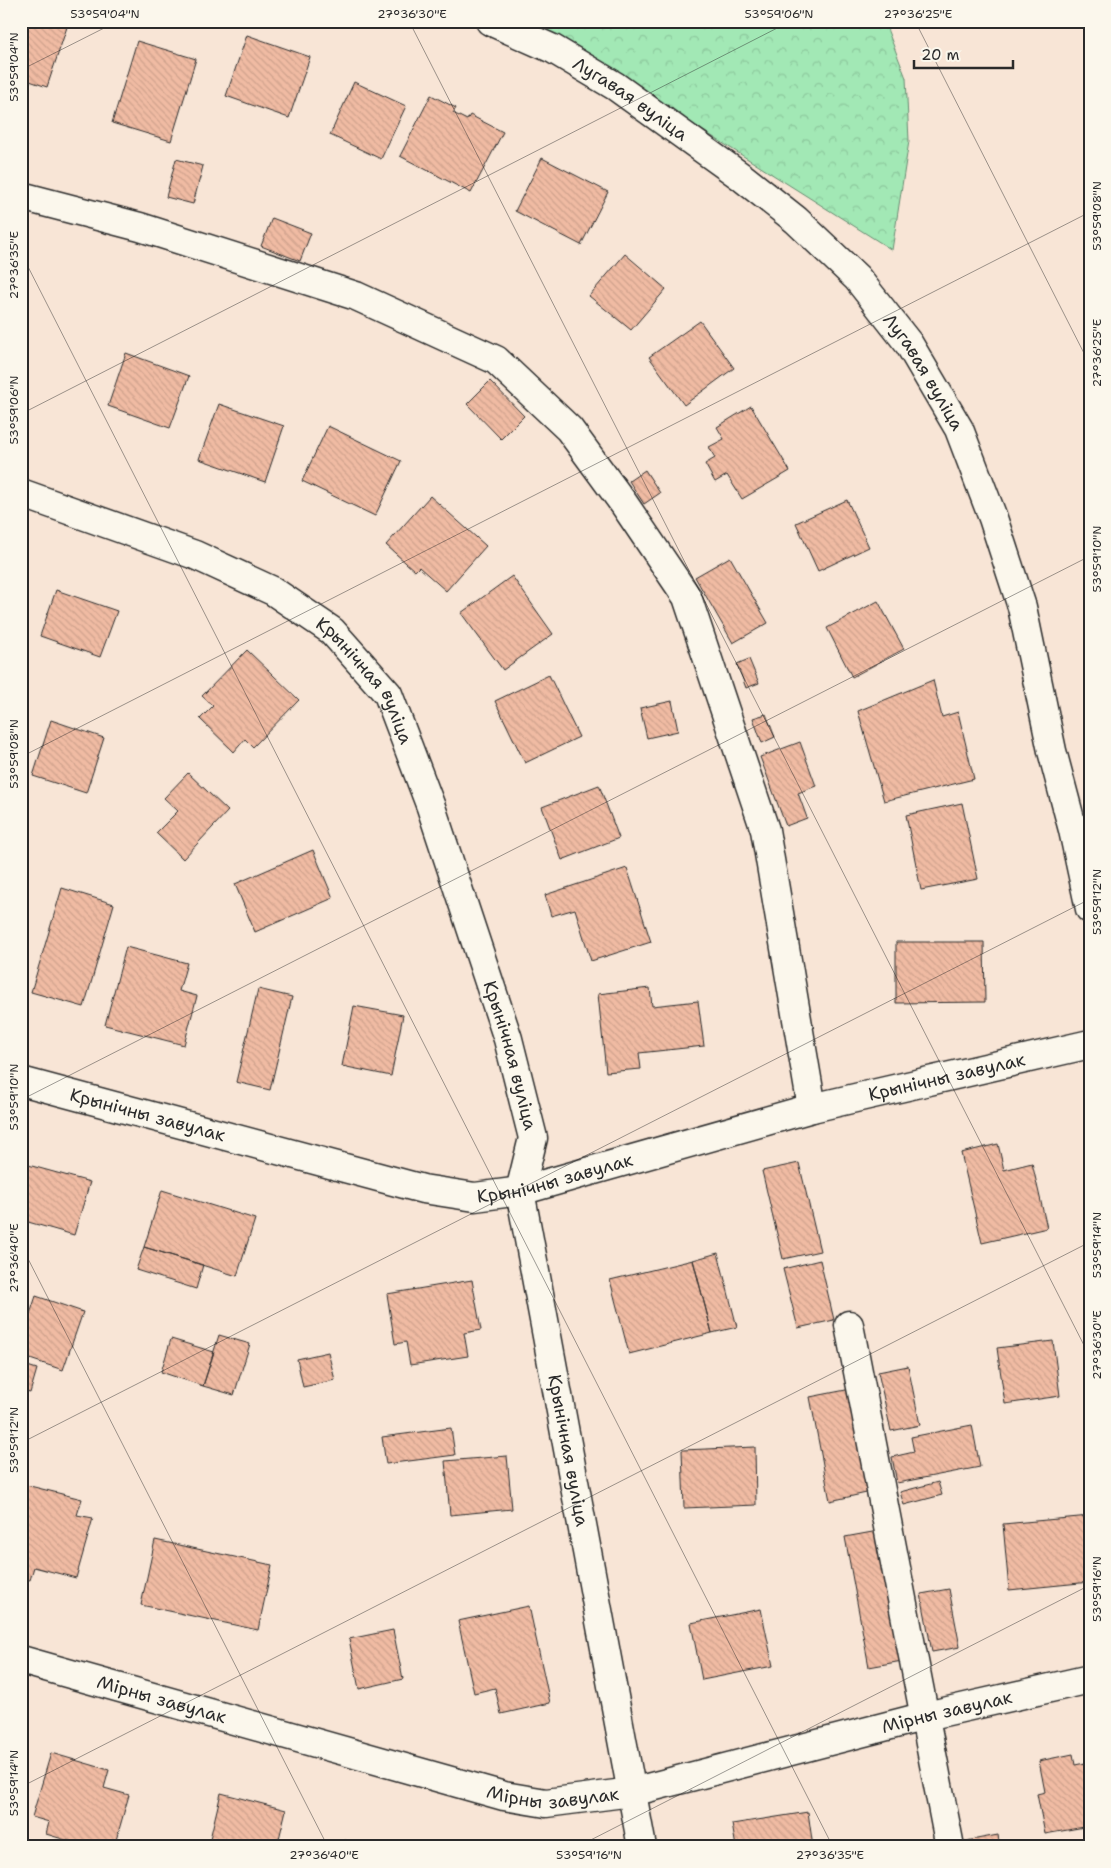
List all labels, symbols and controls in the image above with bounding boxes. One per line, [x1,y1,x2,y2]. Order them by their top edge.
text: 53°59'04"N [70,6,140,22]
text: 27°36'30"E [377,6,447,22]
text: 53°59'06"N [744,6,814,22]
text: 27°36'25"E [884,6,952,22]
text: 53°59'04"N [6,32,22,102]
scale bar [914,38,1012,70]
text: 20 m [921,45,960,65]
street label: Лугавая вуліца [568,52,693,146]
text: 53°59'08"N [1089,181,1105,251]
text: 27°36'35"E [6,231,22,299]
street label: Лугавая вуліца [878,309,969,435]
text: 27°36'25"E [1089,319,1105,387]
text: 53°59'06"N [6,375,22,445]
text: 53°59'10"N [1089,526,1105,592]
street label: Крынічная вуліца [311,612,418,748]
text: 53°59'08"N [6,719,22,789]
text: 53°59'12"N [1089,869,1105,935]
street label: Крынічная вуліца [478,978,543,1133]
street label: Крынічны завулак [866,1047,1028,1107]
text: 53°59'10"N [6,1064,22,1130]
street label: Крынічны завулак [67,1083,228,1147]
street label: Крынічны завулак [475,1147,636,1209]
text: 53°59'14"N [1089,1212,1105,1278]
text: 27°36'40"E [6,1223,22,1293]
text: 27°36'30"E [1089,1310,1105,1380]
street label: Крынічная вуліца [542,1372,594,1528]
text: 53°59'12"N [6,1407,22,1473]
text: 53°59'16"N [1089,1556,1105,1622]
street label: Мірны завулак [94,1670,229,1729]
street label: Мірны завулак [879,1685,1015,1739]
text: 53°59'14"N [6,1750,22,1816]
street label: Мірны завулак [484,1780,621,1815]
text: 27°36'40"E [289,1847,359,1863]
text: 53°59'16"N [556,1847,622,1863]
text: 27°36'35"E [796,1847,864,1863]

